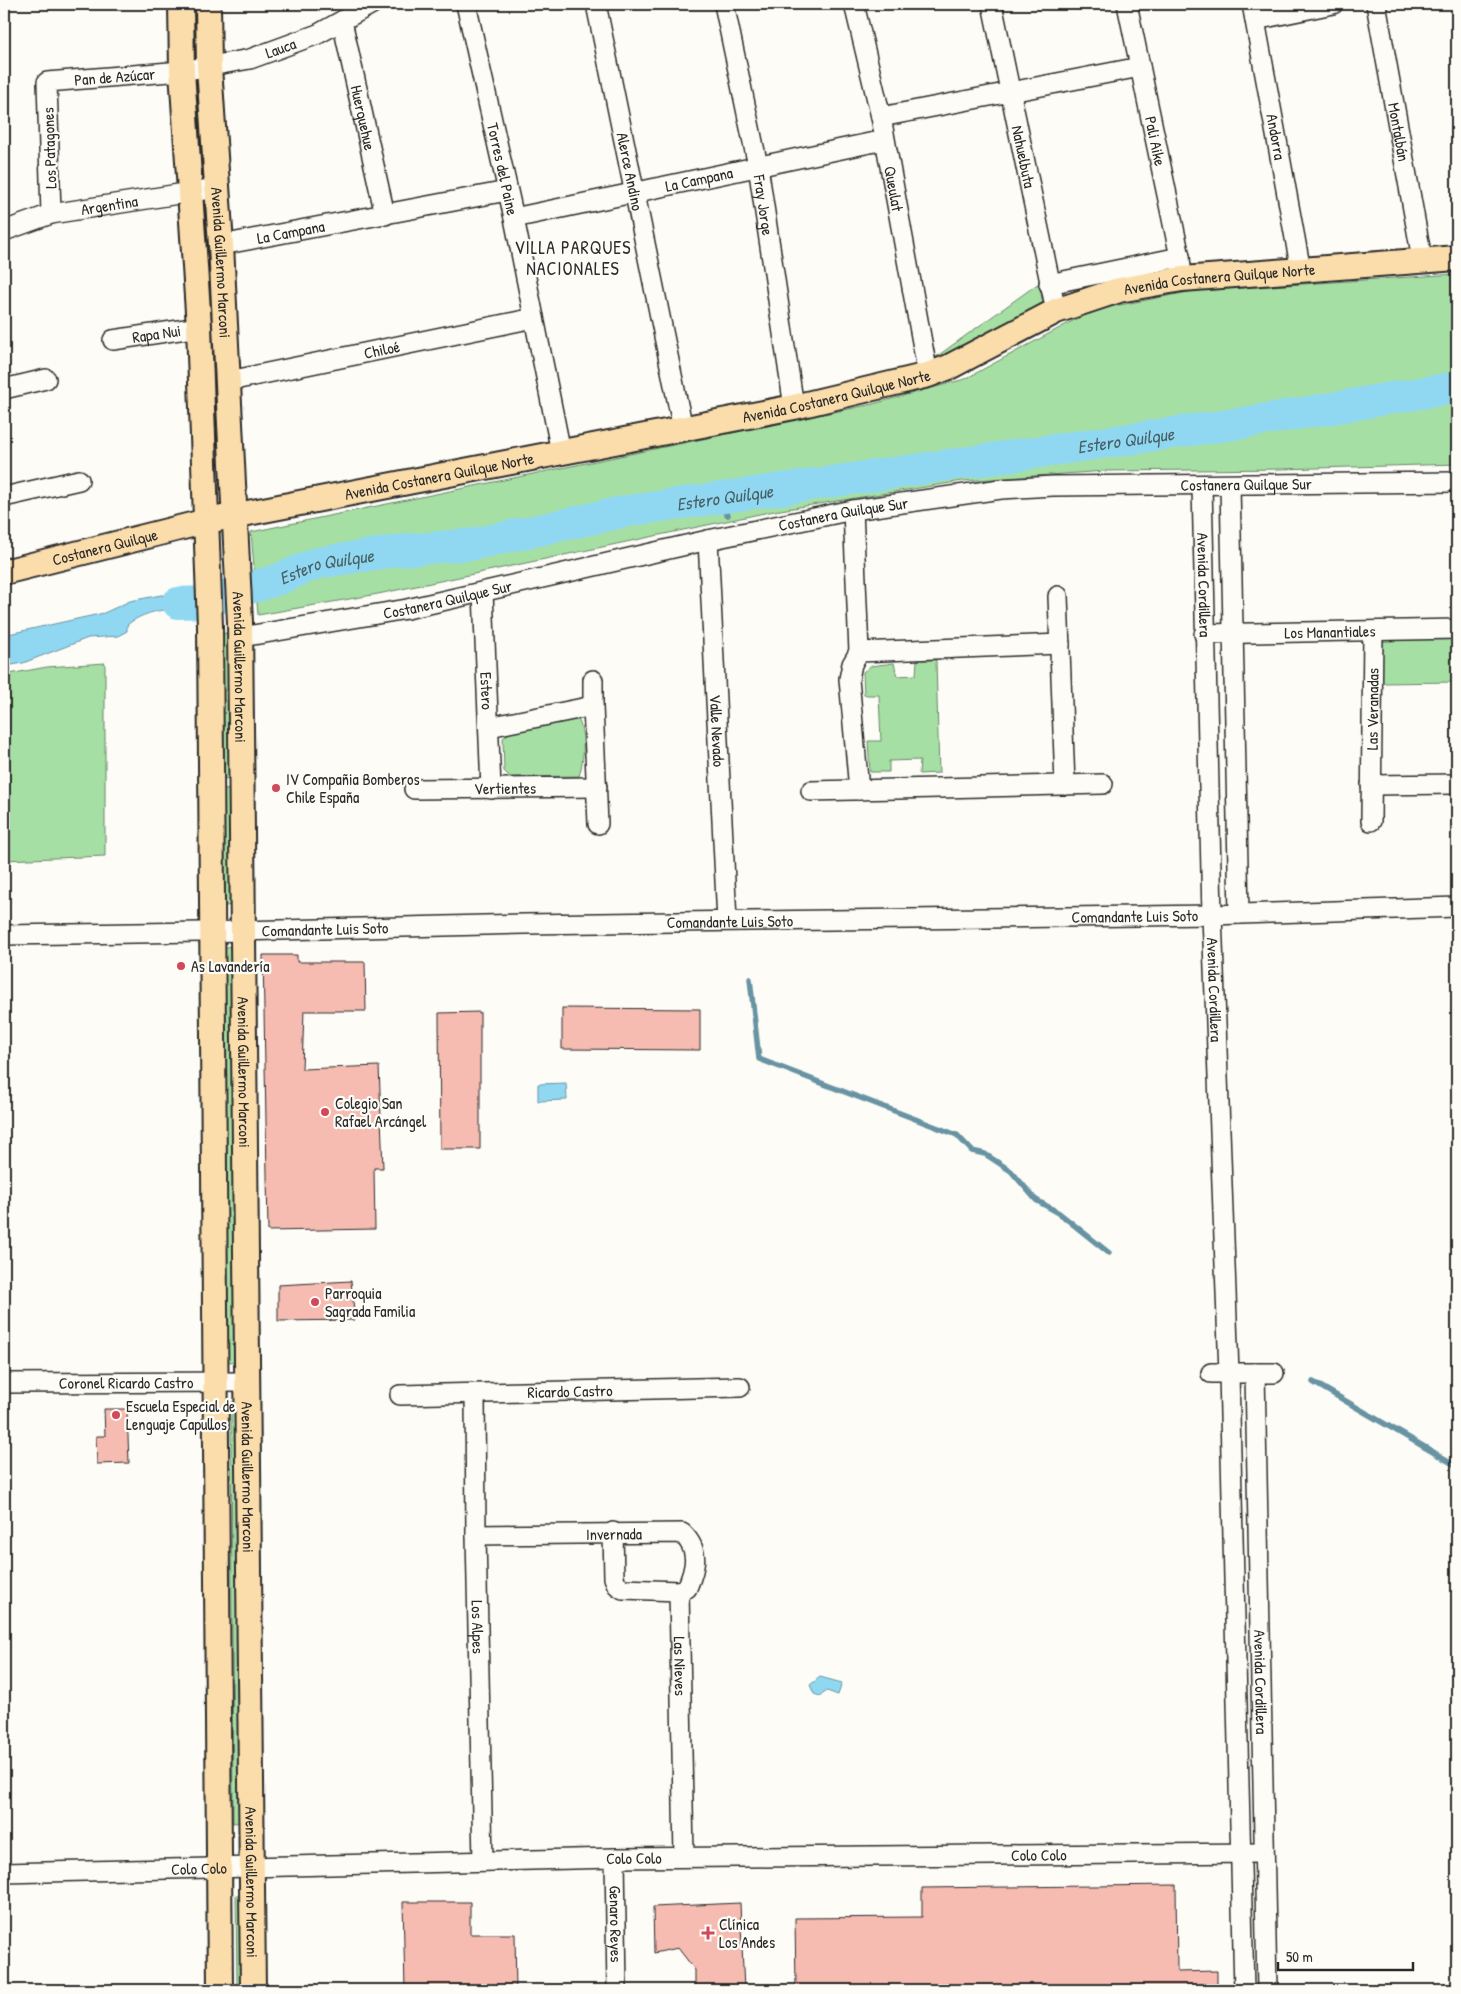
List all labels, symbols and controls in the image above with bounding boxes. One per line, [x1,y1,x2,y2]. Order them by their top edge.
street label: Lauca [262,32,299,64]
street label: Pan de Azúcar [73,62,156,91]
street label: Huerquehue [346,83,381,153]
street label: Montalbán [1383,101,1415,163]
street label: Los Patagones [37,107,61,189]
street label: Andorra [1261,112,1291,162]
street label: Pali Aike [1140,114,1172,168]
street label: Torres del Paine [482,120,524,218]
street label: Nahuelbuta [1007,123,1041,190]
street label: Alerce Andino [612,130,649,213]
street label: La Campana [663,161,735,197]
street label: Queulat [879,164,909,214]
street label: Fray Jorge [748,172,779,237]
street label: Avenida Guillermo Marconi [206,186,237,339]
street label: Argentina [79,190,139,220]
street label: La Campana [255,215,326,249]
district label: VILLA PARQUES NACIONALES [514,235,632,281]
street label: Avenida Costanera Quilque Norte [1122,258,1317,300]
street label: Rapa Nui [131,319,182,348]
street label: Chiloé [362,335,402,364]
street label: Avenida Costanera Quilque Norte [740,364,933,428]
water label: Estero Quilque [1076,420,1176,459]
street label: Avenida Costanera Quilque Norte [343,447,536,505]
street label: Costanera Quilque Sur [1180,472,1312,496]
water label: Estero Quilque [675,478,775,516]
street label: Costanera Quilque Sur [776,491,910,536]
street label: Costanera Quilque [50,523,160,570]
street label: Avenida Cordillera [1192,532,1217,638]
water label: Estero Quilque [275,542,376,590]
street label: Costanera Quilque Sur [381,574,514,624]
street label: Avenida Guillermo Marconi [227,591,252,743]
street label: Los Manantiales [1284,620,1376,643]
street label: Las Veranadas [1361,668,1384,750]
street label: Estero [475,672,499,711]
street label: Valle Nevado [705,694,730,768]
place label: IV Compañia Bomberos Chile España [286,768,420,808]
street label: Vertientes [474,777,536,799]
marker: IV Compañia Bomberos Chile España [270,782,282,794]
street label: Comandante Luis Soto [1071,904,1199,928]
street label: Comandante Luis Soto [666,909,794,933]
street label: Comandante Luis Soto [261,916,389,942]
street label: Avenida Cordillera [1202,937,1228,1043]
place label: As Lavandería [191,955,269,977]
marker: As Lavandería [175,960,187,972]
street label: Avenida Guillermo Marconi [233,996,256,1148]
place label: Colegio San Rafael Arcángel [335,1092,427,1132]
marker: Colegio San Rafael Arcángel [319,1106,331,1118]
place label: Parroquia Sagrada Familia [325,1282,415,1322]
marker: Parroquia Sagrada Familia [309,1296,321,1308]
street label: Coronel Ricardo Castro [59,1371,194,1394]
street label: Ricardo Castro [527,1379,613,1403]
place label: Escuela Especial de Lenguaje Capullos [126,1395,236,1435]
street label: Avenida Guillermo Marconi [236,1401,260,1553]
marker: Escuela Especial de Lenguaje Capullos [110,1409,122,1421]
street label: Invernada [586,1522,642,1545]
street label: Los Alpes [466,1600,490,1654]
street label: Avenida Cordillera [1249,1629,1273,1734]
street label: Las Nieves [669,1636,692,1696]
street label: Avenida Guillermo Marconi [240,1806,264,1958]
street label: Colo Colo [1011,1844,1067,1866]
street label: Colo Colo [606,1847,662,1869]
street label: Colo Colo [171,1857,228,1880]
street label: Genaro Reyes [604,1885,628,1963]
place label: Clínica Los Andes [719,1913,775,1953]
marker: Clínica Los Andes [701,1926,715,1940]
scale bar [1278,1939,1414,1971]
text: 50 m [1286,1946,1313,1967]

